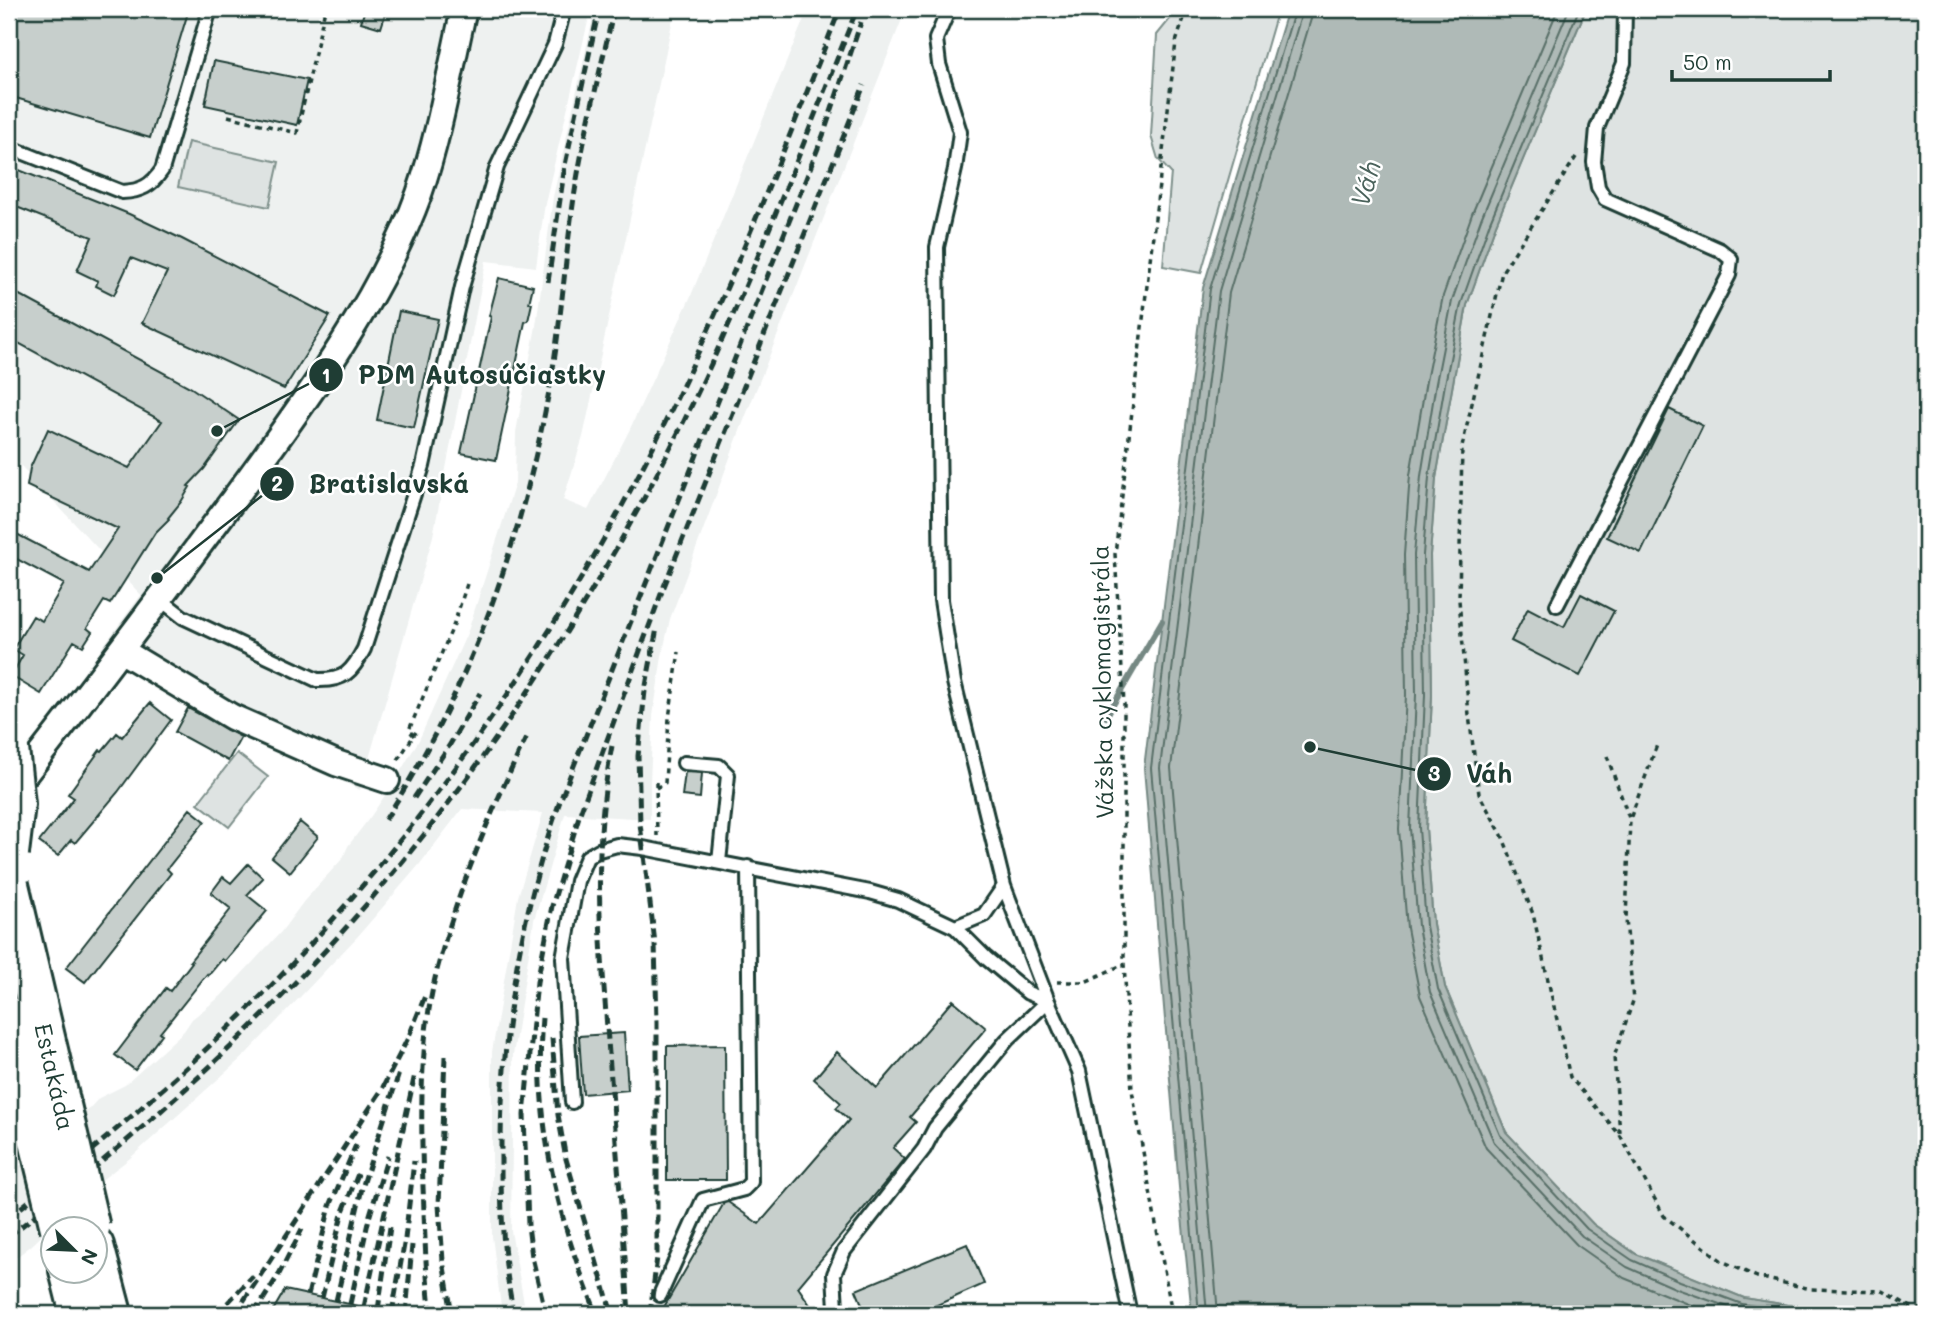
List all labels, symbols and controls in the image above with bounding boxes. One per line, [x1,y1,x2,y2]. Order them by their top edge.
scale bar [1672,38,1830,82]
text: 50 m [1683,48,1732,75]
water label: Váh [1342,157,1388,211]
callout: PDM Autosúčiastky [309,352,620,399]
text: PDM Autosúčiastky [358,357,606,391]
text: 1 [321,361,331,388]
callout: Bratislavská [260,461,484,508]
text: Bratislavská [309,466,469,500]
text: 2 [271,469,283,496]
street label: Vážska cyklomagistrála [1084,545,1119,819]
callout: Váh [1416,750,1526,797]
text: Váh [1466,756,1512,790]
text: 3 [1428,759,1440,786]
street label: Estakáda [28,1020,83,1133]
north arrow [38,1214,108,1284]
text: N [76,1245,104,1269]

